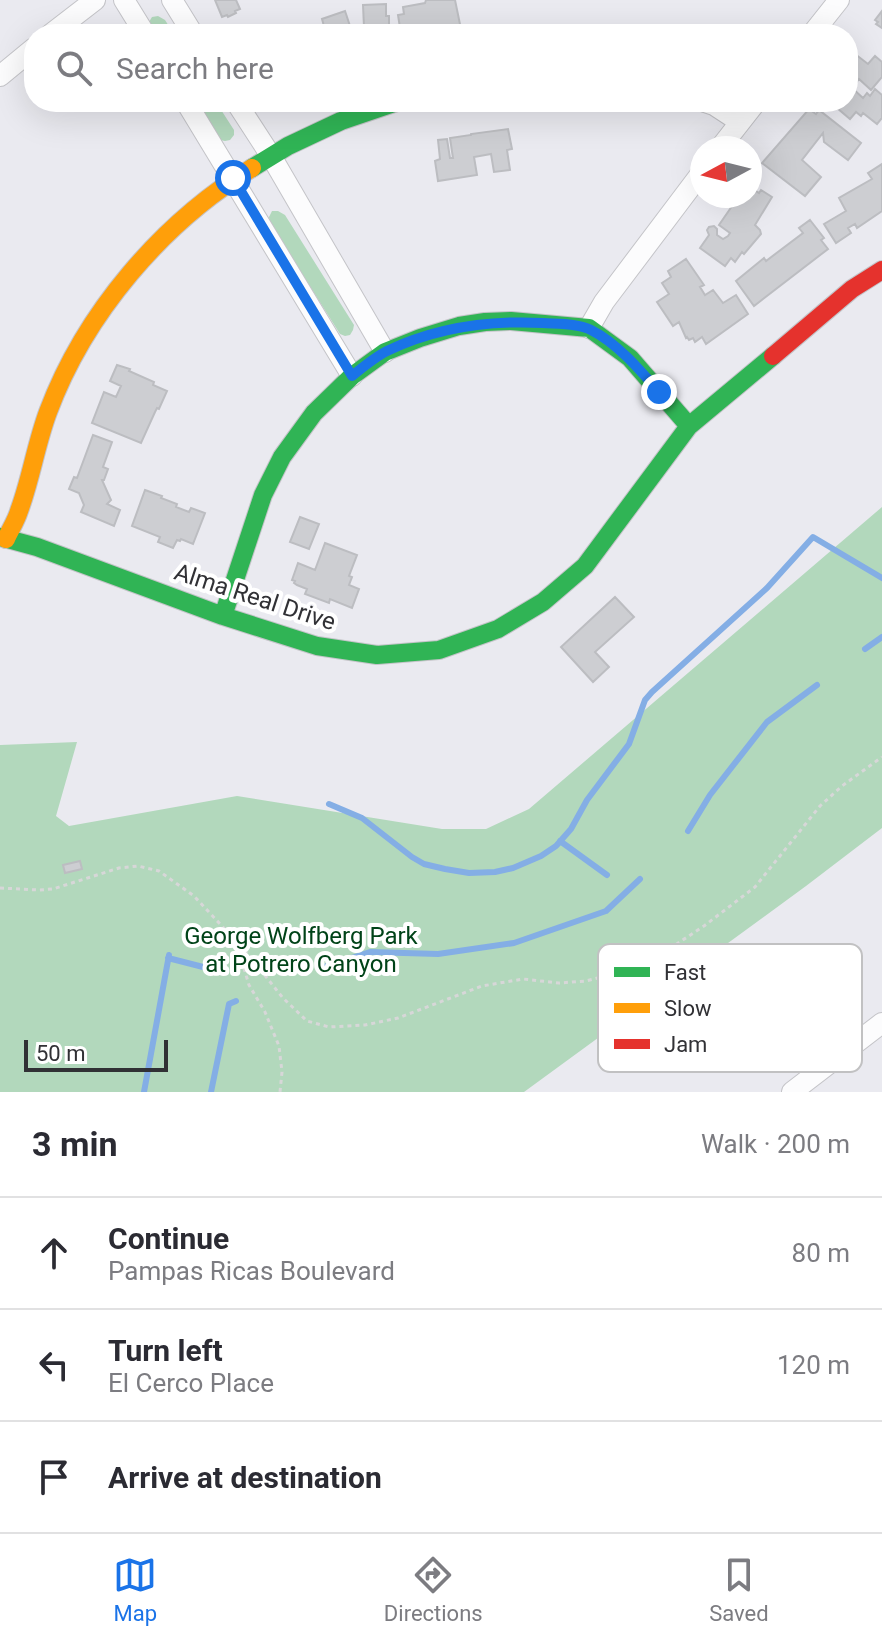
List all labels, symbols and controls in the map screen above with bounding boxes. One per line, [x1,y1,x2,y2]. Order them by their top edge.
search box [24,24,858,112]
icon: search [52,46,96,90]
text: Search here [116,51,274,86]
north arrow [690,136,762,208]
route start [215,160,251,196]
route end [641,374,677,410]
street label: Alma Real Drive [171,558,339,636]
park label: George Wolfberg Park at Potrero Canyon [184,922,419,978]
legend [598,944,862,1072]
text: Fast [664,960,706,985]
text: Slow [664,996,712,1021]
text: Jam [664,1032,707,1057]
scale bar [24,1036,168,1072]
text: 50 m [36,1041,85,1066]
text: 3 min [32,1124,117,1164]
text: Walk · 200 m [701,1129,850,1159]
text: Continue [108,1221,229,1256]
icon: ahead [32,1231,76,1275]
text: 80 m [792,1238,850,1268]
text: Pampas Ricas Boulevard [108,1256,395,1286]
text: Turn left [108,1333,223,1368]
icon: left [32,1343,76,1387]
text: 120 m [777,1350,850,1380]
text: El Cerco Place [108,1368,274,1398]
icon: arrive [32,1455,76,1499]
text: Arrive at destination [108,1460,382,1495]
tab: Map [113,1553,157,1626]
tab: Directions [384,1553,483,1626]
tab: Saved [709,1553,769,1626]

